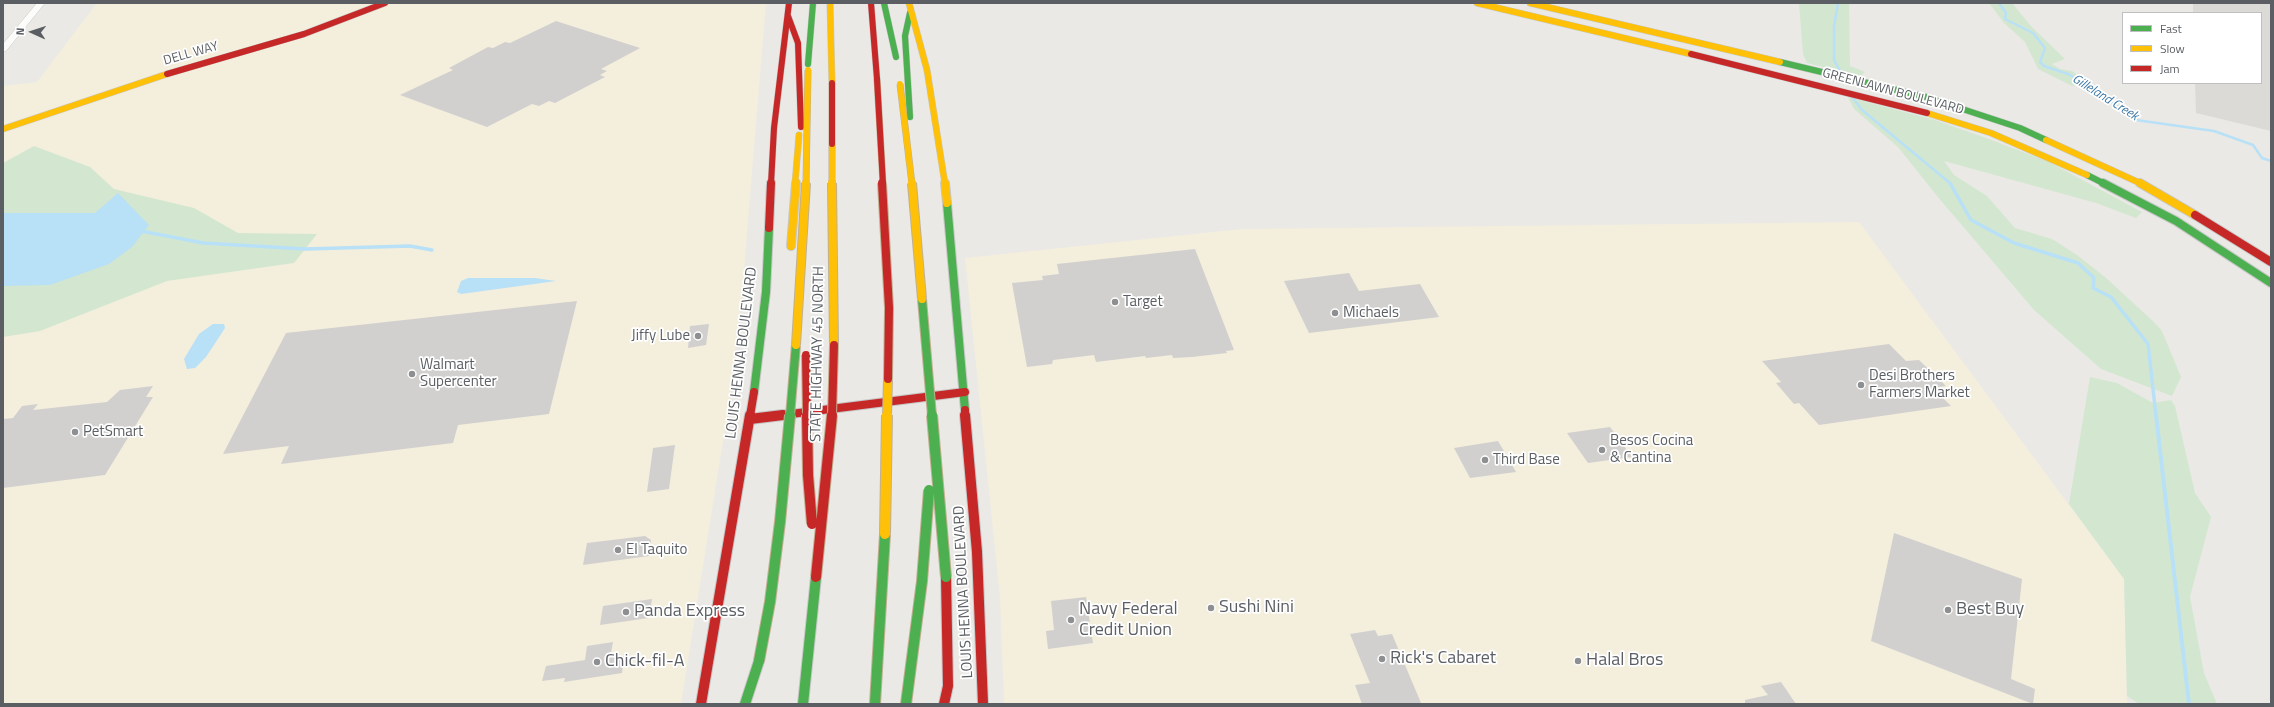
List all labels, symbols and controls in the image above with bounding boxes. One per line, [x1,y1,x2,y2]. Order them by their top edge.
north arrow [12,12,52,52]
legend [2122,12,2262,84]
text: Fast [2160,19,2182,38]
text: N [12,27,28,36]
street label: DELL WAY [162,39,220,69]
text: Slow [2160,39,2185,58]
text: Jam [2160,59,2180,78]
street label: GREENLAWN BOULEVARD [1821,66,1965,118]
water label: Gilleland Creek [2069,71,2141,125]
street label: LOUIS HENNA BOULEVARD [723,266,761,440]
street label: STATE HIGHWAY 45 NORTH [807,266,829,442]
place label: Target [1123,293,1163,311]
marker: Target [1110,297,1120,307]
place label: Michaels [1343,304,1399,322]
marker: Michaels [1330,308,1340,318]
place label: Jiffy Lube [631,327,690,345]
marker: Jiffy Lube [693,331,703,341]
place label: Walmart Supercenter [420,356,497,391]
place label: Desi Brothers Farmers Market [1869,367,1970,402]
marker: Walmart Supercenter [407,369,417,379]
marker: Desi Brothers Farmers Market [1856,380,1866,390]
place label: PetSmart [83,423,143,441]
marker: PetSmart [70,427,80,437]
place label: Besos Cocina & Cantina [1610,432,1693,467]
marker: Besos Cocina & Cantina [1597,445,1607,455]
place label: Third Base [1493,451,1560,469]
marker: Third Base [1480,455,1490,465]
street label: LOUIS HENNA BOULEVARD [950,505,978,679]
place label: El Taquito [626,541,687,559]
marker: El Taquito [613,545,623,555]
place label: Sushi Nini [1219,597,1294,619]
place label: Navy Federal Credit Union [1079,599,1178,642]
place label: Best Buy [1956,599,2024,621]
place label: Panda Express [634,601,745,623]
marker: Sushi Nini [1206,603,1216,613]
marker: Best Buy [1943,605,1953,615]
marker: Panda Express [621,607,631,617]
marker: Navy Federal Credit Union [1066,615,1076,625]
place label: Rick's Cabaret [1390,648,1496,670]
place label: Halal Bros [1586,650,1663,672]
place label: Chick-fil-A [605,651,684,673]
marker: Rick's Cabaret [1377,654,1387,664]
marker: Halal Bros [1573,656,1583,666]
marker: Chick-fil-A [592,657,602,667]

